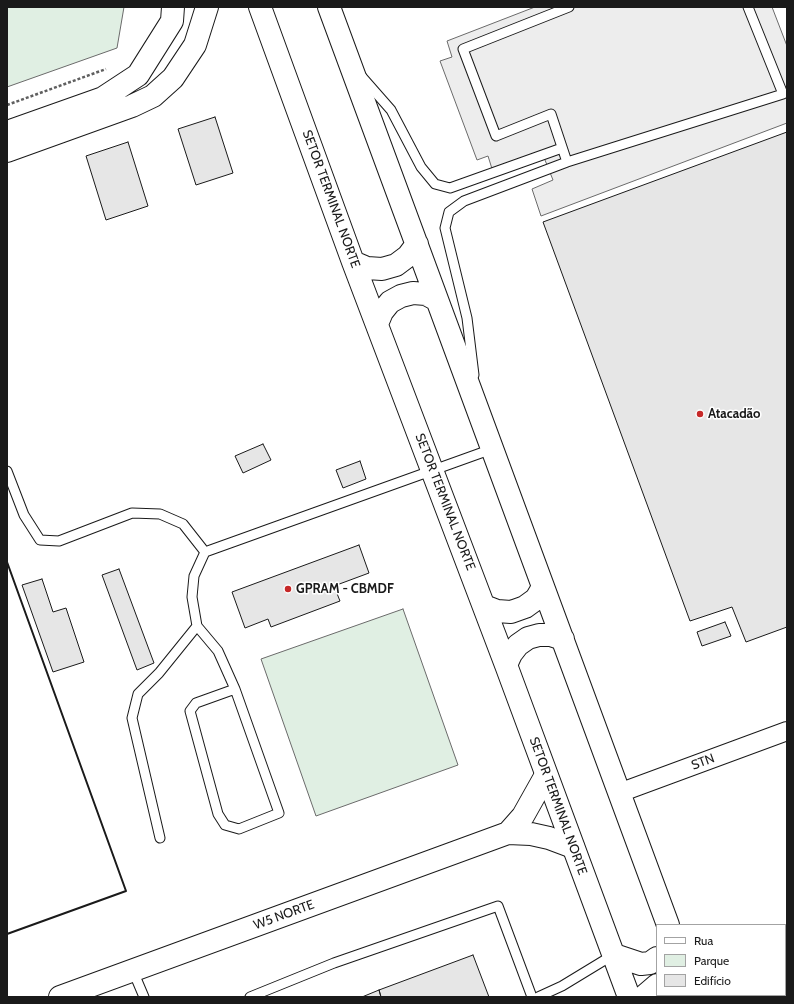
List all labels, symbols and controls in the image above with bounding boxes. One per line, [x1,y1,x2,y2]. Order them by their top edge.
street label: SETOR TERMINAL NORTE [299,128,363,270]
place label: Atacadão [708,406,760,422]
marker: Atacadão [695,409,705,419]
street label: SETOR TERMINAL NORTE [412,431,478,573]
place label: GPRAM - CBMDF [296,581,394,597]
marker: GPRAM - CBMDF [283,584,293,594]
street label: SETOR TERMINAL NORTE [526,735,590,877]
street label: STN [689,751,717,773]
street label: W5 NORTE [252,897,316,933]
legend [656,924,786,996]
text: Rua [694,933,713,948]
text: Parque [694,953,729,968]
text: Edifício [694,973,731,988]

